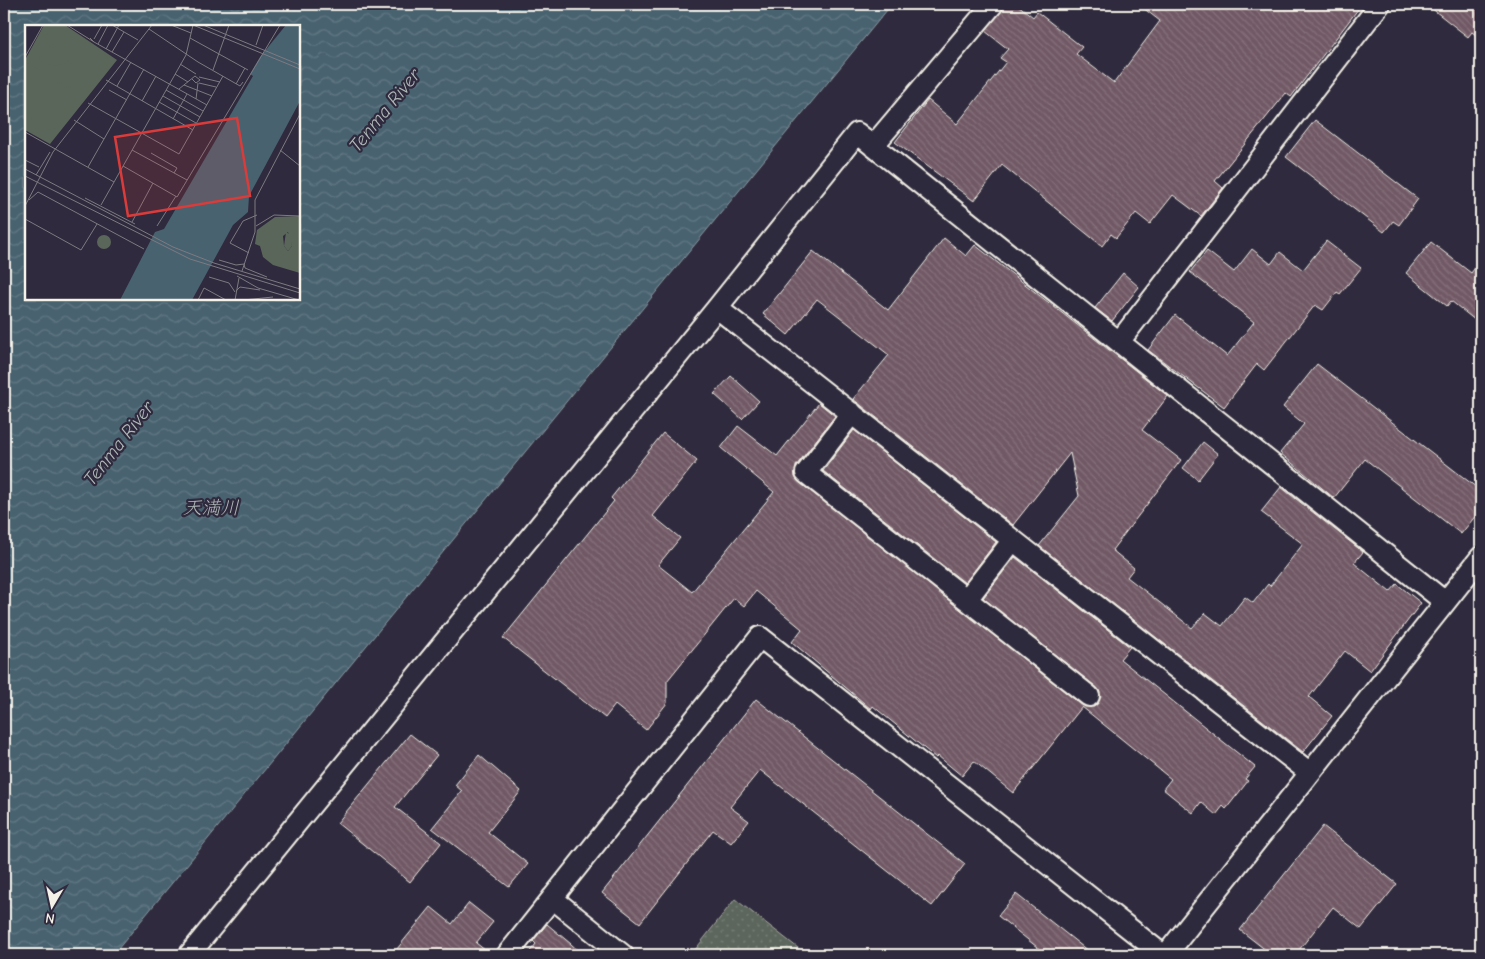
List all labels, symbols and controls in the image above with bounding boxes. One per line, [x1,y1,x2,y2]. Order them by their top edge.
inset map [25,25,300,300]
water label: Tenma River [344,63,426,157]
water label: Tenma River [79,396,159,490]
water label: 天満川 [182,497,240,519]
north arrow [28,882,78,932]
text: N [44,909,56,927]

